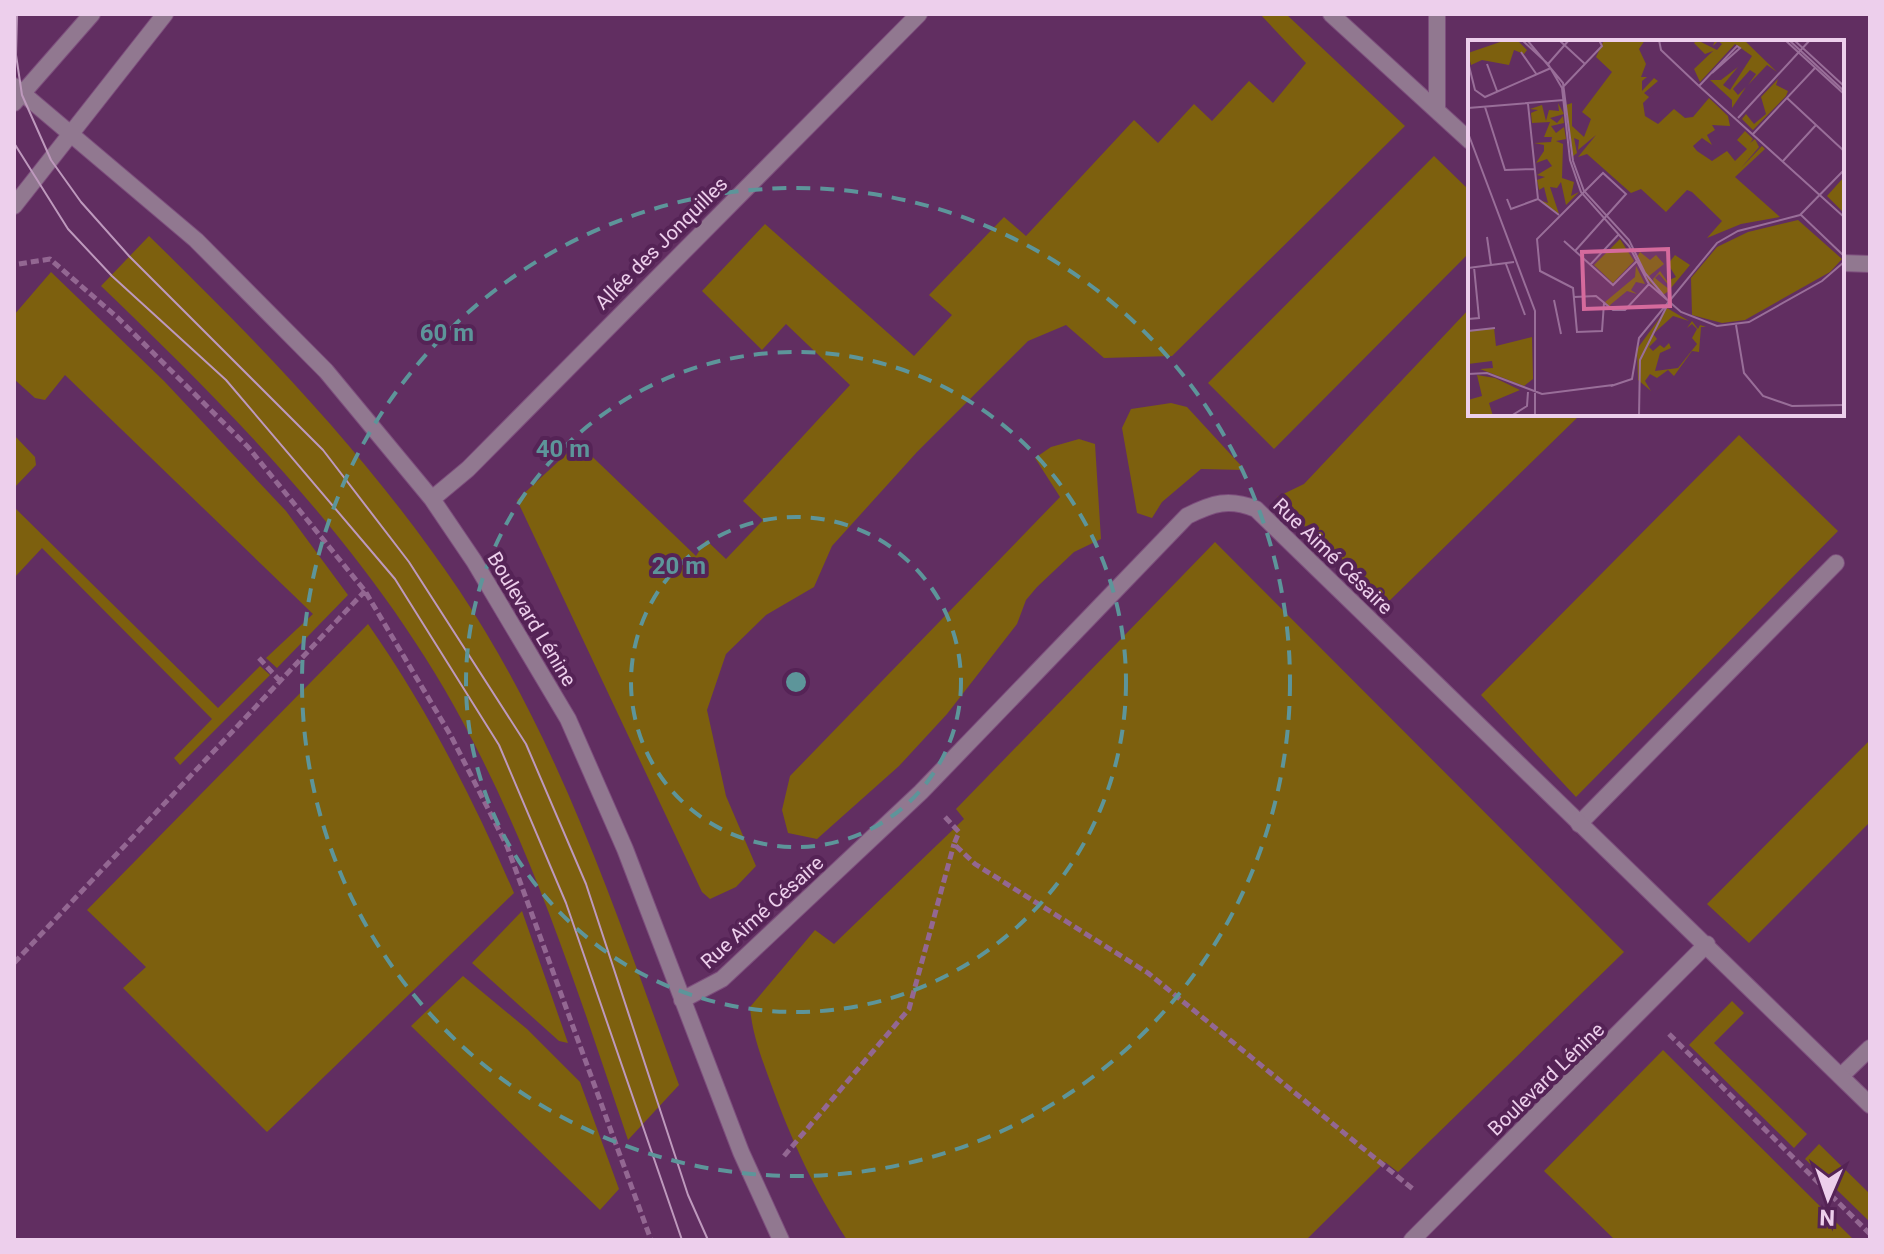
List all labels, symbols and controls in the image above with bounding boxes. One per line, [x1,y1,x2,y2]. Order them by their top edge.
inset map [1468,40,1844,416]
street label: Allée des Jonquilles [590,172,732,314]
text: 60 m [420,319,474,347]
text: 40 m [536,435,590,463]
street label: Rue Aimé Césaire [1268,493,1398,619]
street label: Boulevard Lénine [482,547,582,691]
text: 20 m [652,552,706,580]
centre of rings [782,668,810,696]
street label: Rue Aimé Césaire [696,851,828,973]
street label: Boulevard Lénine [1483,1017,1609,1141]
north arrow [1788,1158,1868,1238]
text: N [1819,1205,1836,1230]

